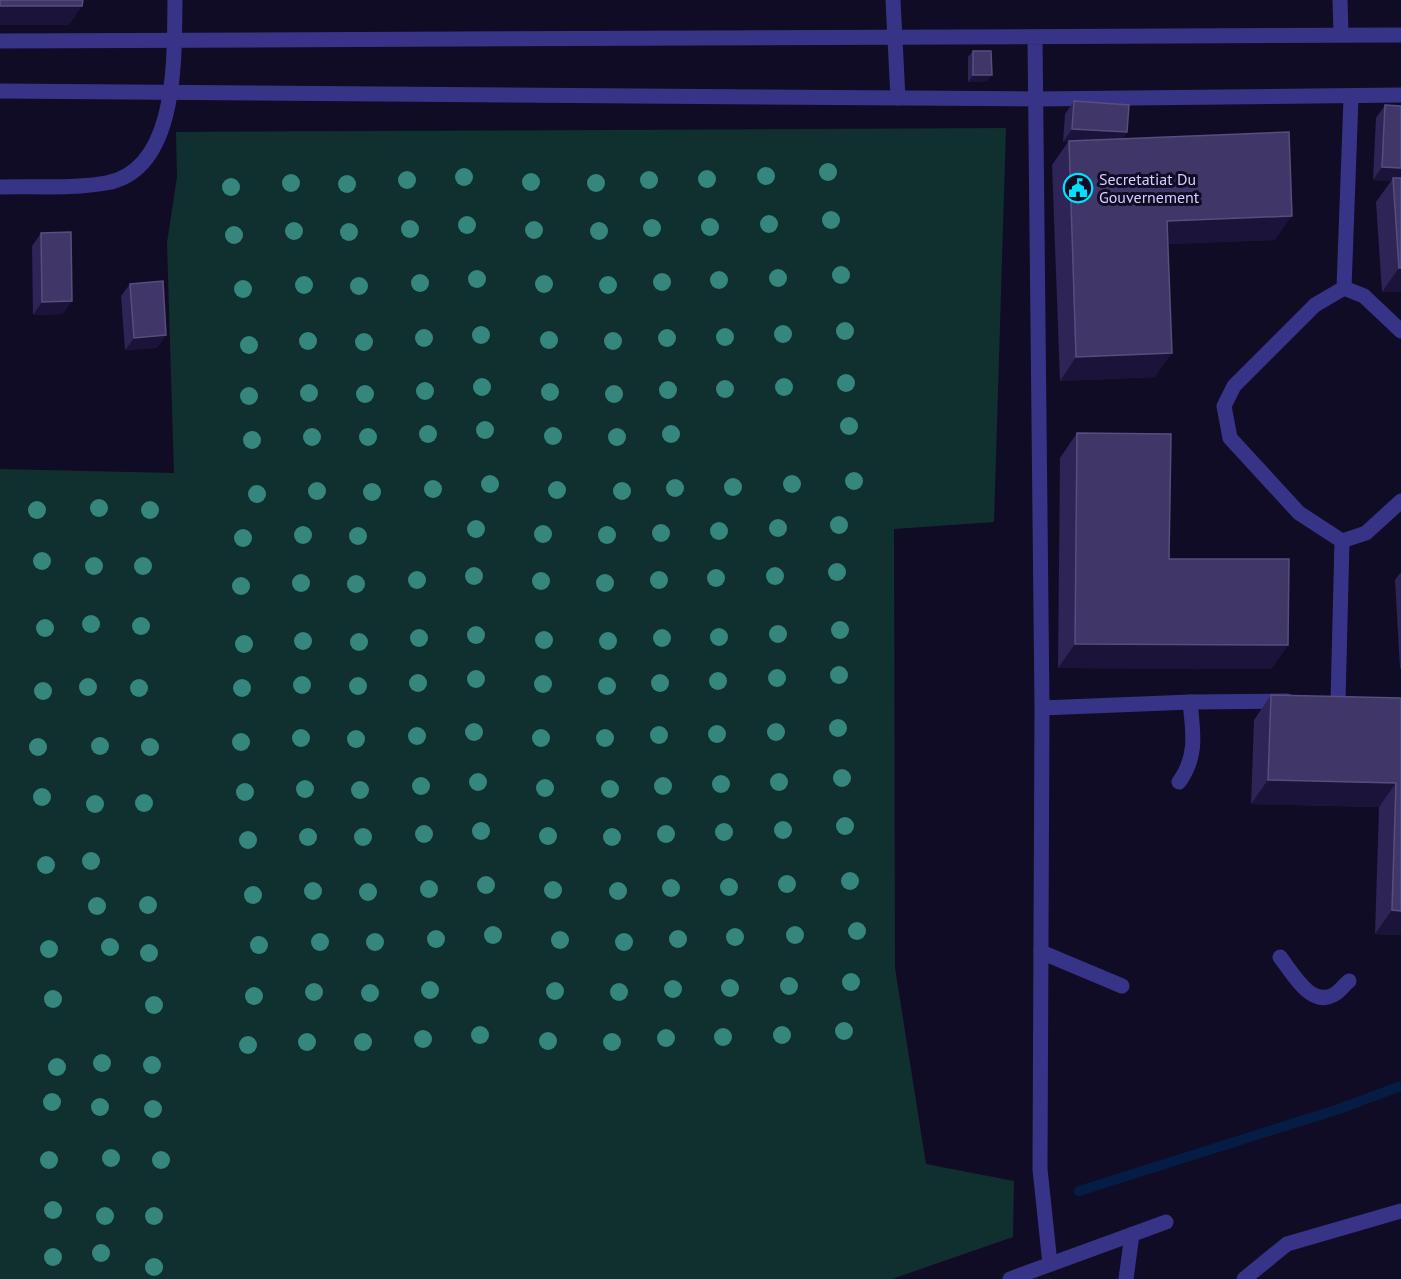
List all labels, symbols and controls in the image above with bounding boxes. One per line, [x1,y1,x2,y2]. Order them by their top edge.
place label: Secretatiat Du Gouvernement [1099,169,1200,207]
public building icon: Secretatiat Du Gouvernement [1062,172,1094,204]

